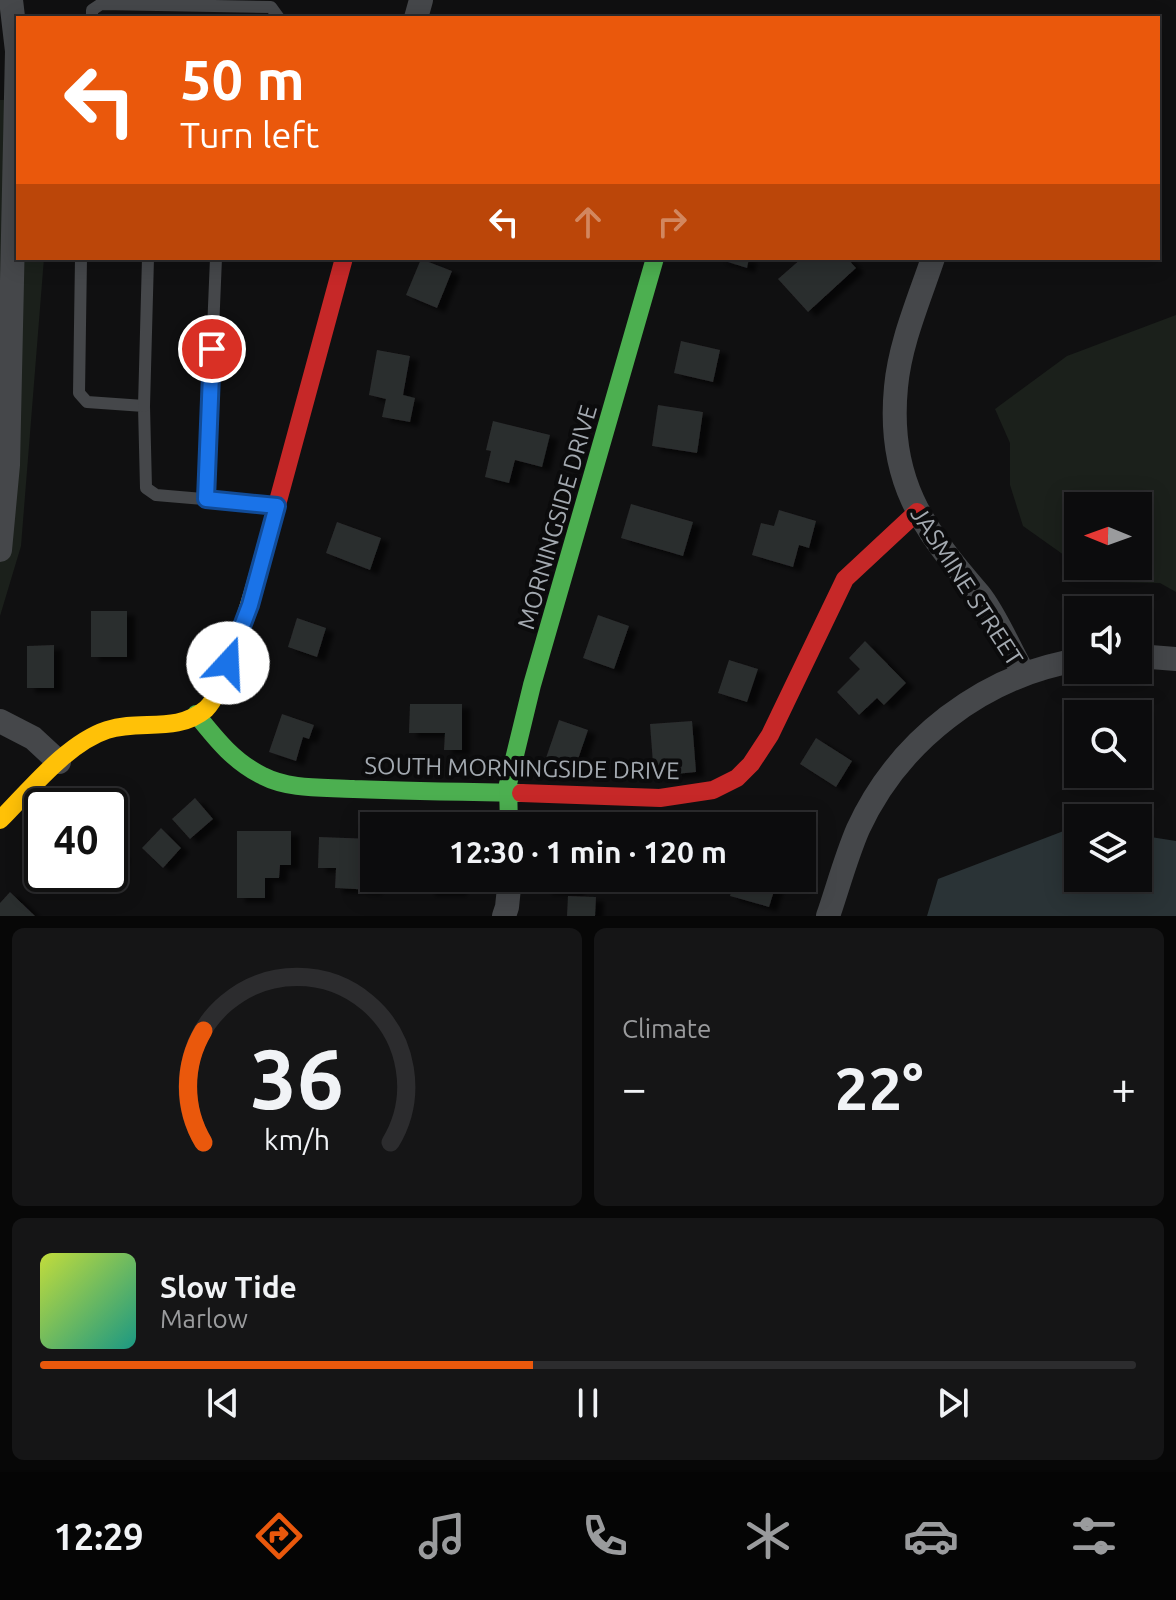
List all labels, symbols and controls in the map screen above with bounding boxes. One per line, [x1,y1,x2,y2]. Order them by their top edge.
icon: left [48,48,152,152]
text: 50 m [180,48,305,111]
text: Turn left [180,114,319,155]
icon: left [482,200,526,244]
icon: ahead [566,200,610,244]
icon: right [650,200,694,244]
pin [178,315,246,383]
icon: arrive [190,327,234,371]
street label: MORNINGSIDE DRIVE [512,402,602,632]
north arrow [1064,492,1152,580]
map controls [1064,492,1152,892]
street label: JASMINE STREET [905,501,1029,671]
button: sound [1064,596,1152,684]
position arrow [186,621,270,705]
button: search [1064,700,1152,788]
street label: SOUTH MORNINGSIDE DRIVE [364,752,680,784]
speed limit sign: 40 [24,788,128,892]
button: layers [1064,804,1152,892]
text: 12:30 · 1 min · 120 m [449,835,727,869]
text: Climate [622,1014,711,1043]
text: 36 [250,1031,344,1125]
text: 22° [835,1054,923,1121]
text: − [622,1063,647,1112]
text: + [1111,1063,1136,1112]
text: km/h [264,1123,330,1155]
text: Slow Tide [160,1270,297,1304]
text: Marlow [160,1304,248,1333]
icon: previous [201,1381,245,1425]
icon: pause [566,1381,610,1425]
icon: next [931,1381,975,1425]
icon: directions [251,1508,307,1564]
icon: music [414,1508,470,1564]
icon: phone [577,1508,633,1564]
icon: climate [740,1508,796,1564]
icon: car [903,1508,959,1564]
icon: filters [1066,1508,1122,1564]
text: 12:29 [54,1516,144,1557]

